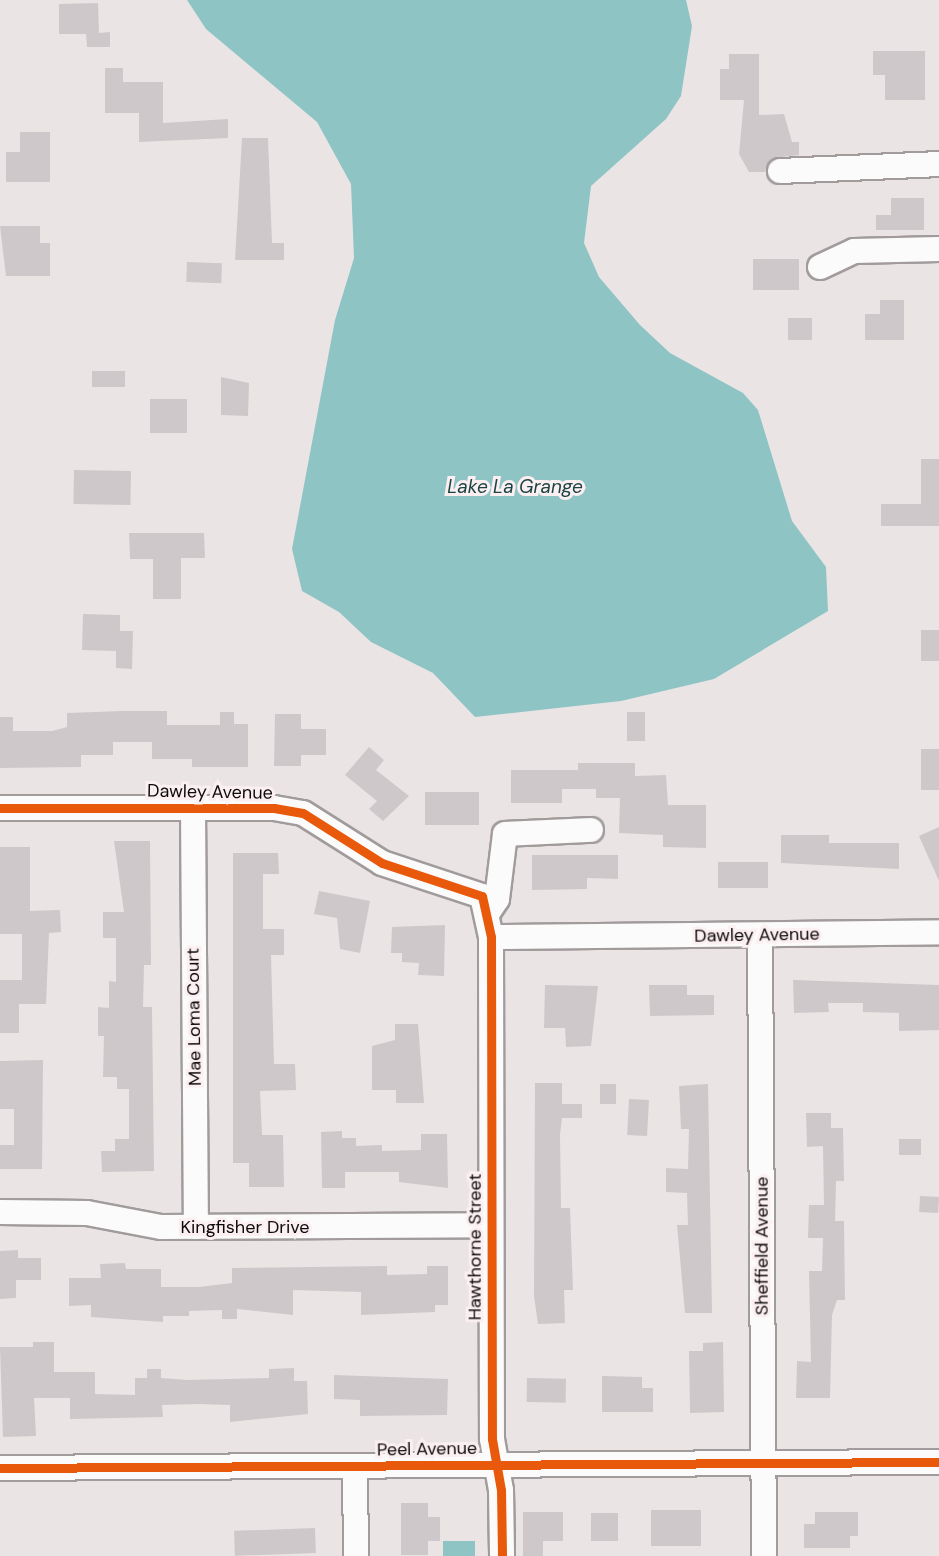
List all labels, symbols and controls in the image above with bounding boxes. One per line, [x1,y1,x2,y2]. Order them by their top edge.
water label: Lake La Grange [447,476,583,498]
street label: Dawley Avenue [147,780,273,804]
street label: Dawley Avenue [694,923,820,947]
street label: Mae Loma Court [182,948,206,1086]
street label: Hawthorne Street [464,1174,486,1320]
street label: Sheffield Avenue [751,1177,773,1315]
street label: Kingfisher Drive [180,1216,310,1238]
street label: Peel Avenue [377,1437,477,1461]

